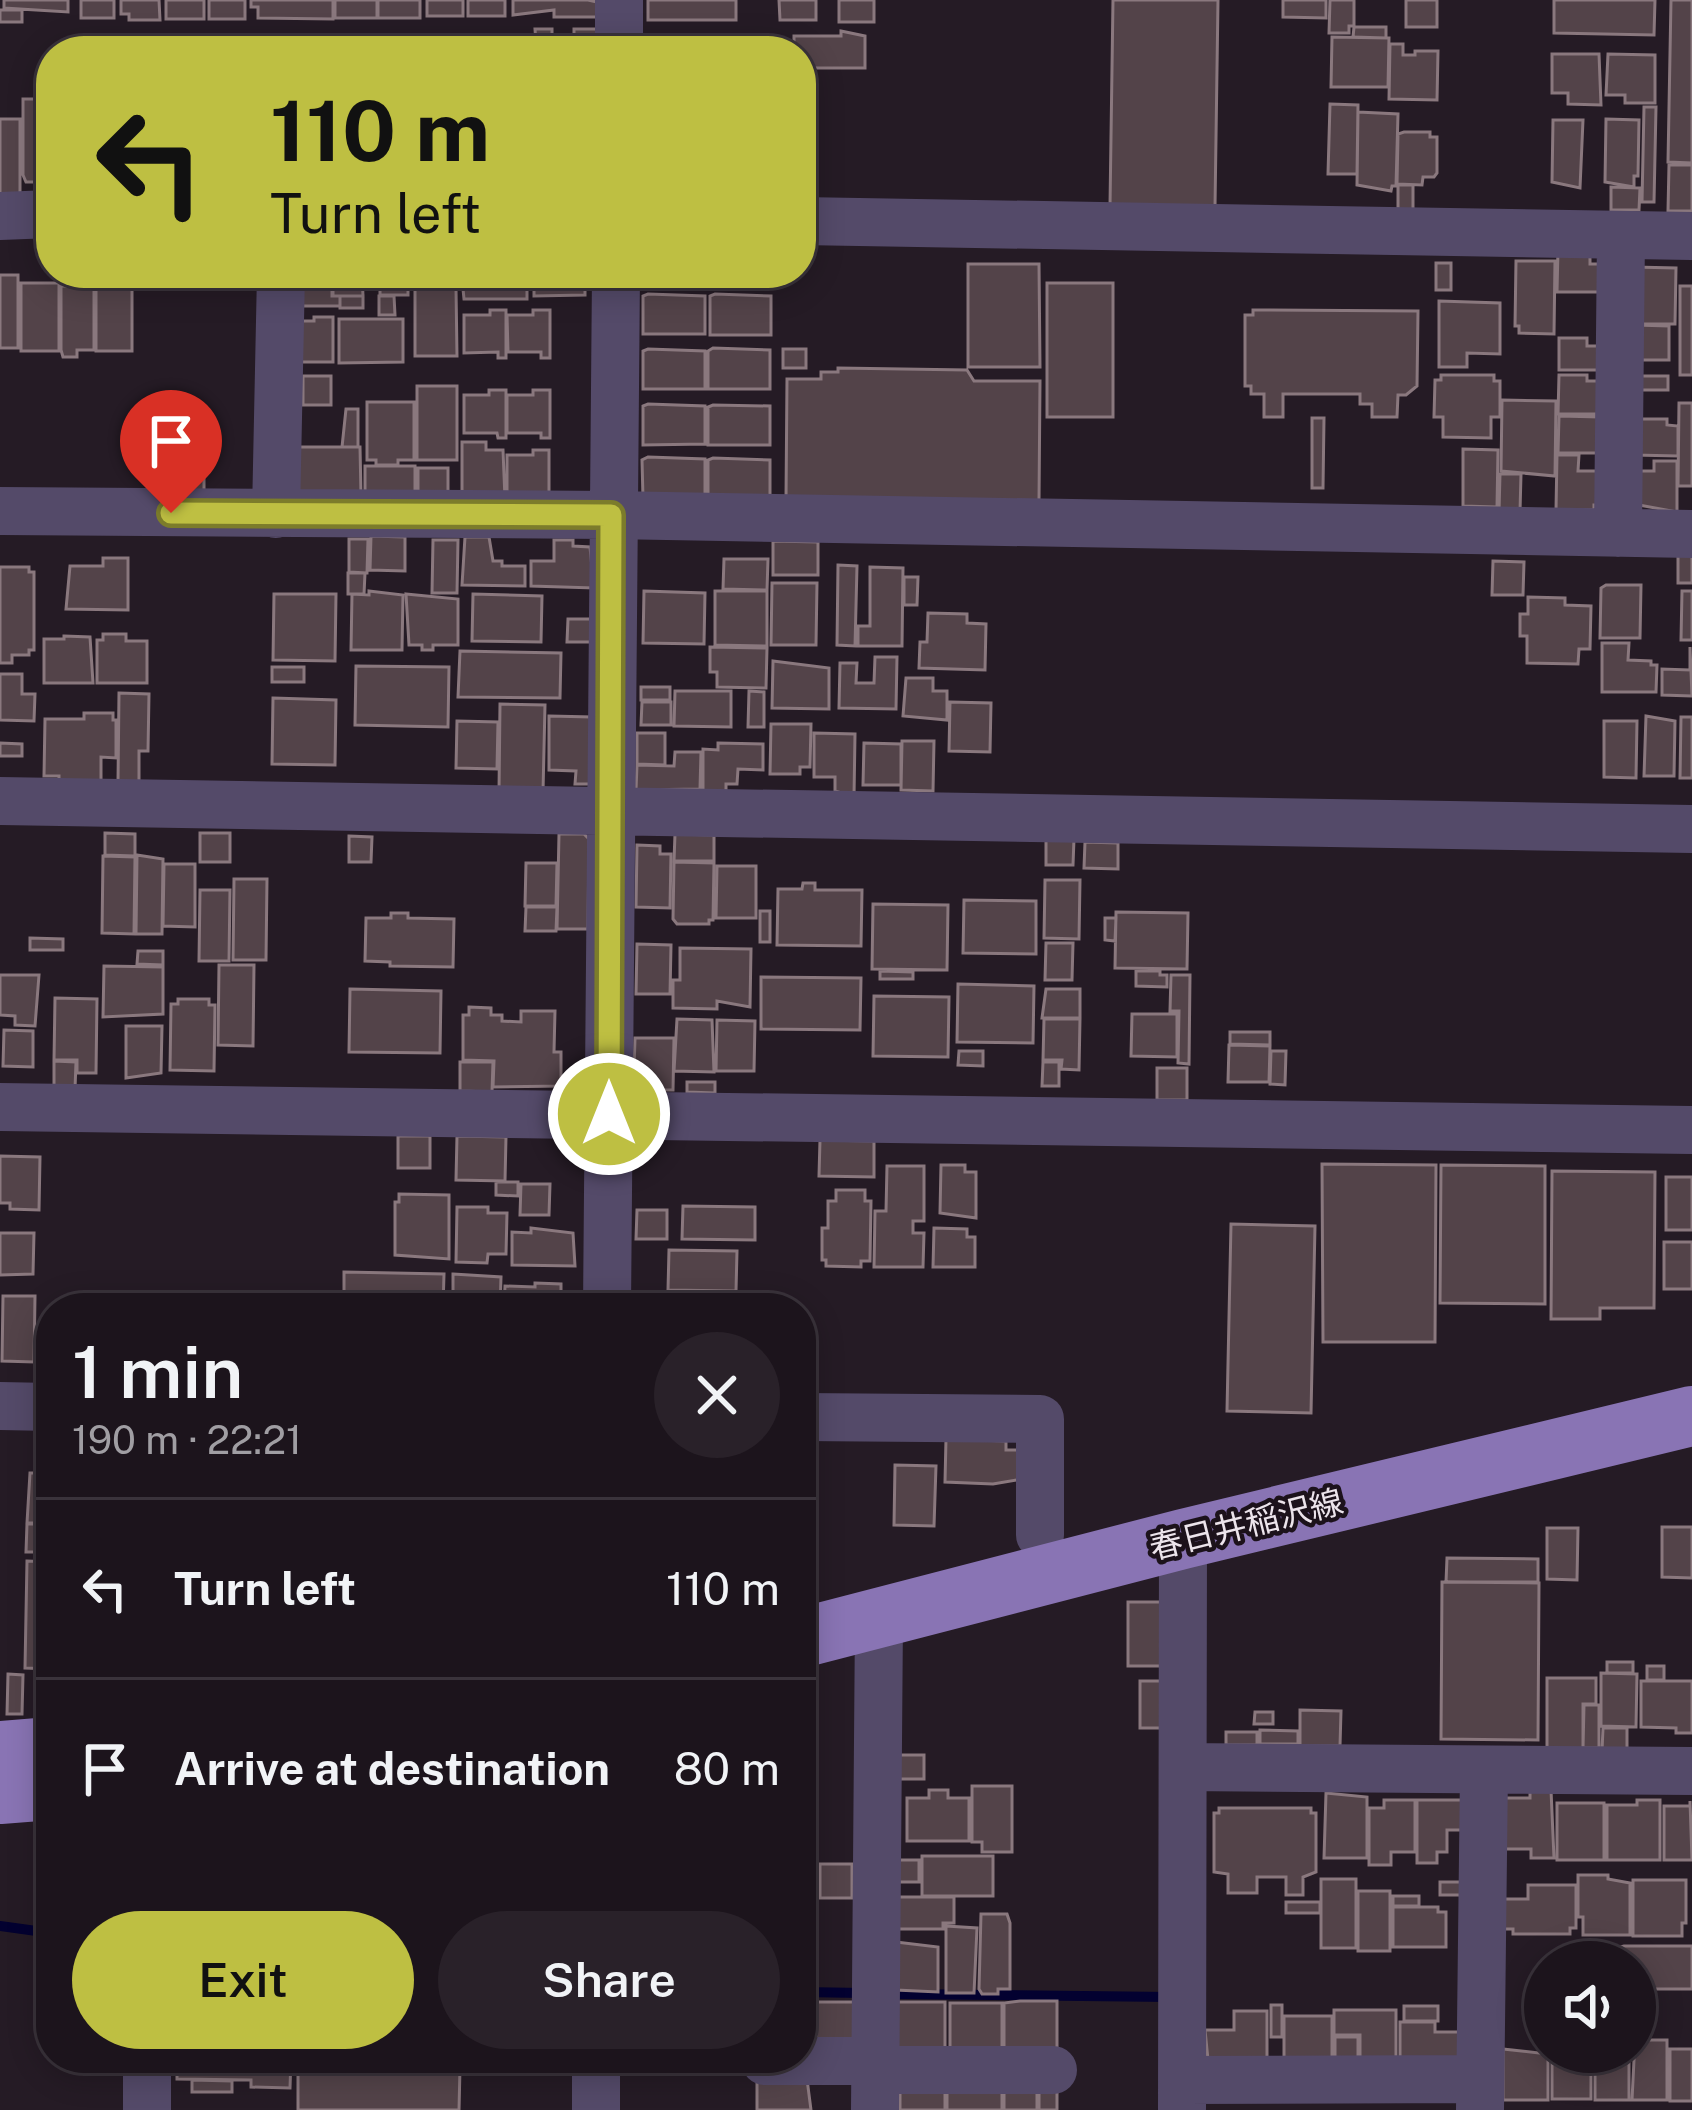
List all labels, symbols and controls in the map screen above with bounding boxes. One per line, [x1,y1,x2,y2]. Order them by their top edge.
text: 110 m [270,81,490,180]
icon: left [72,84,228,240]
text: Turn left [270,182,481,245]
pin [120,390,222,513]
icon: arrive [138,408,204,474]
position arrow [546,1051,672,1177]
text: 1 min [72,1330,243,1414]
button: close [654,1332,780,1458]
text: 190 m · 22:21 [72,1417,302,1463]
street label: 春日井稲沢線 [1145,1482,1347,1566]
icon: left [72,1556,138,1622]
text: Turn left [174,1562,356,1615]
text: 110 m [666,1562,780,1615]
icon: arrive [72,1736,138,1802]
text: Arrive at destination [174,1742,610,1795]
text: 80 m [674,1742,780,1795]
button: Exit [72,1911,414,2049]
button: Share [438,1911,780,2049]
map controls [1524,1941,1656,2073]
button: sound [1524,1941,1656,2073]

